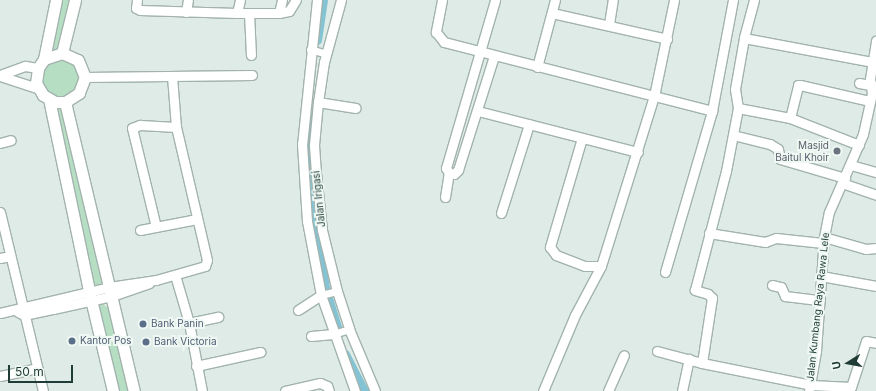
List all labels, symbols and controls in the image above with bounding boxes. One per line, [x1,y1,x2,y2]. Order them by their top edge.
place label: Masjid Baitul Khoir [775,139,829,162]
marker: Masjid Baitul Khoir [832,146,842,156]
street label: Jalan Irigasi [310,170,328,228]
street label: Jalan Kumbang Raya Rawa Lele [804,232,832,382]
place label: Bank Panin [151,318,204,330]
marker: Bank Panin [138,319,148,329]
place label: Kantor Pos [80,335,132,347]
marker: Kantor Pos [67,336,77,346]
place label: Bank Victoria [154,336,217,348]
marker: Bank Victoria [141,337,151,347]
north arrow [828,343,868,383]
scale bar [10,357,75,383]
text: U [829,360,844,371]
text: 50 m [15,364,44,379]

